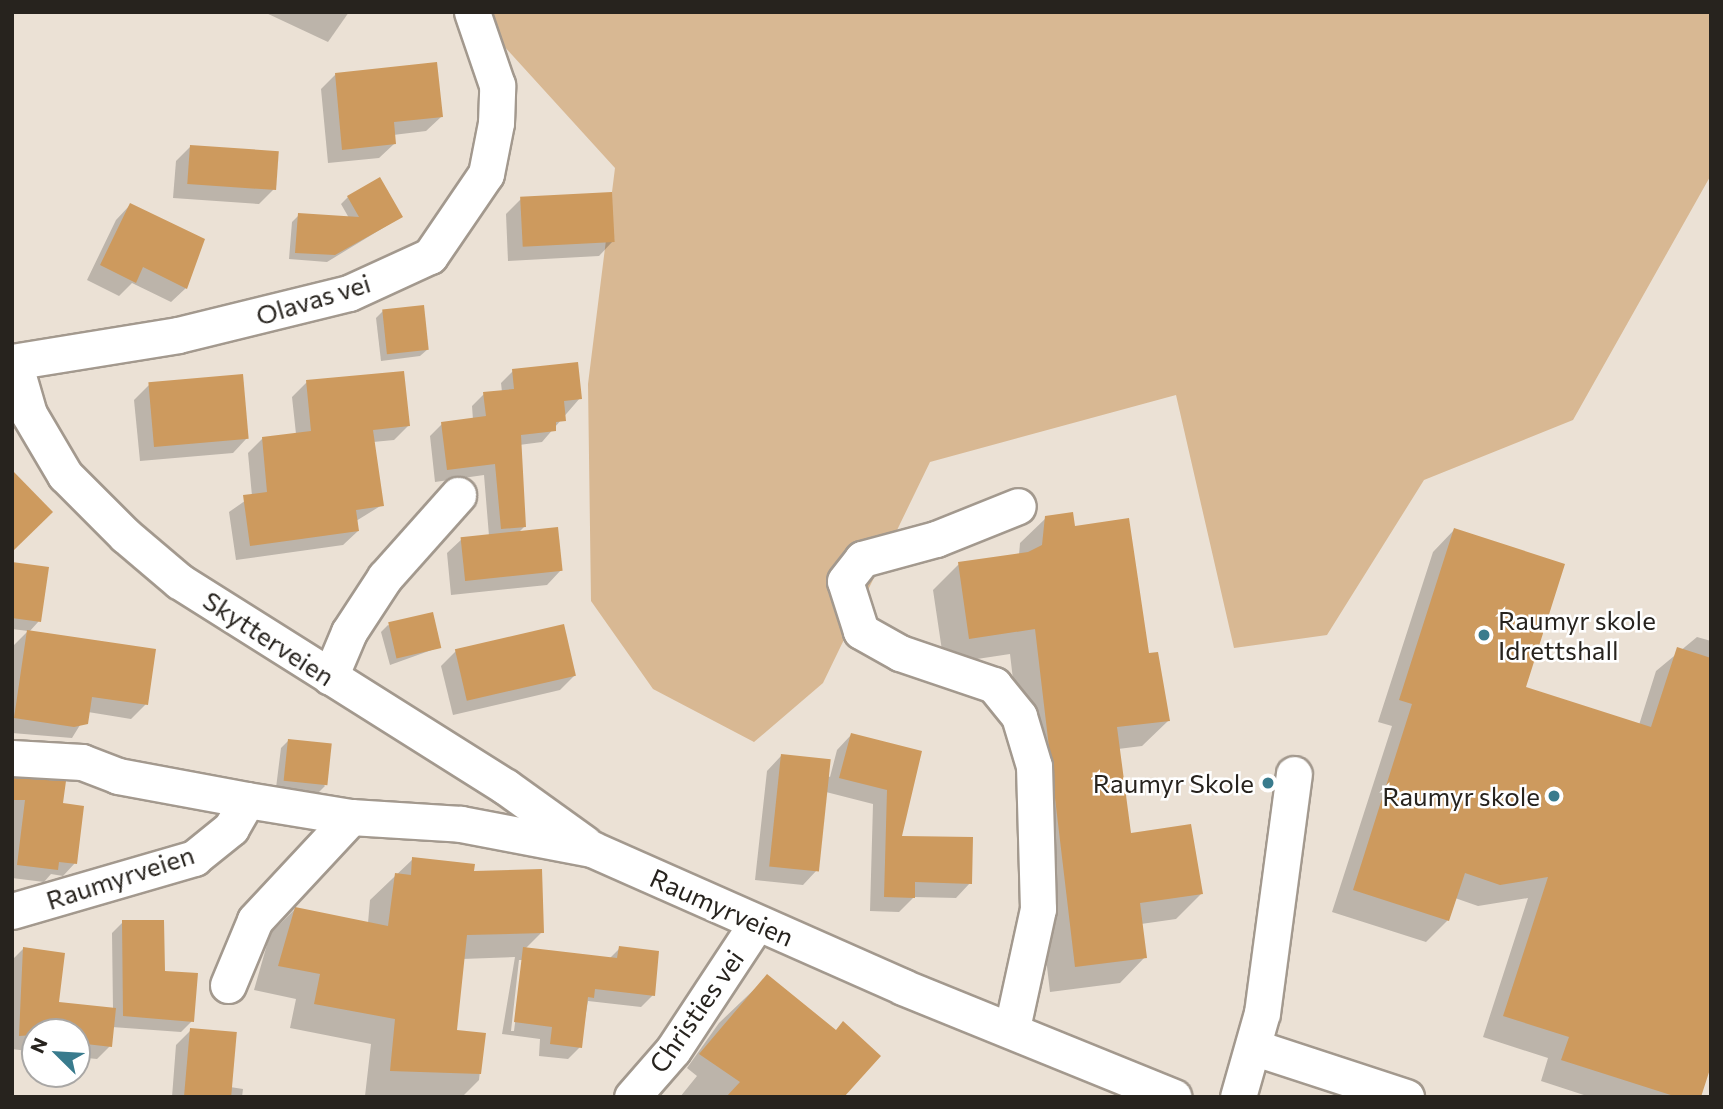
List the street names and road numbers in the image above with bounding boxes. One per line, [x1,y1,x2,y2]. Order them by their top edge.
street label: Olavas vei [252,267,374,331]
street label: Skytterveien [198,584,340,692]
street label: Raumyrveien [42,838,198,916]
street label: Raumyrveien [646,862,798,952]
street label: Christies vei [642,944,750,1078]

